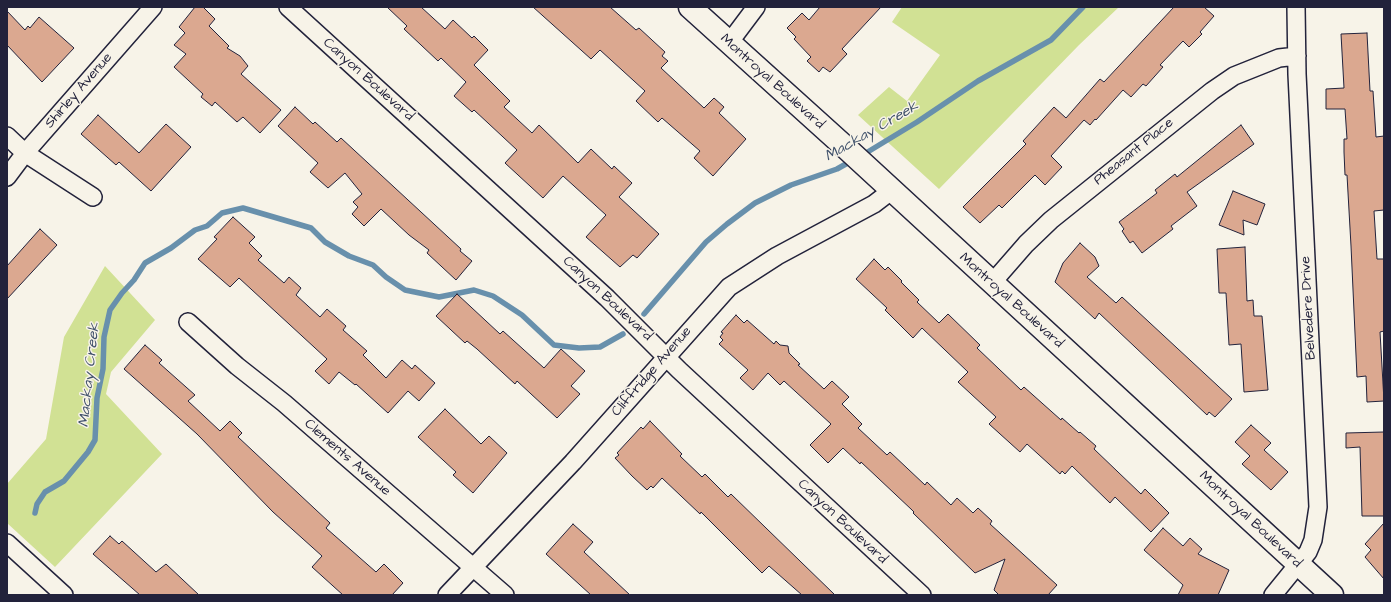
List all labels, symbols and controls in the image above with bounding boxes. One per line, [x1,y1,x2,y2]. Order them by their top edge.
street label: Montroyal Boulevard [716,31,828,133]
street label: Canyon Boulevard [319,35,417,125]
street label: Shirley Avenue [42,50,116,132]
water label: Mackay Creek [822,98,922,166]
street label: Pheasant Place [1091,115,1177,189]
street label: Montroyal Boulevard [955,250,1067,352]
street label: Canyon Boulevard [559,253,655,345]
street label: Belvedere Drive [1298,256,1320,360]
water label: Mackay Creek [76,322,104,428]
street label: Cliffridge Avenue [608,324,696,420]
street label: Clements Avenue [300,416,394,500]
street label: Montroyal Boulevard [1195,468,1305,572]
street label: Canyon Boulevard [794,476,890,568]

